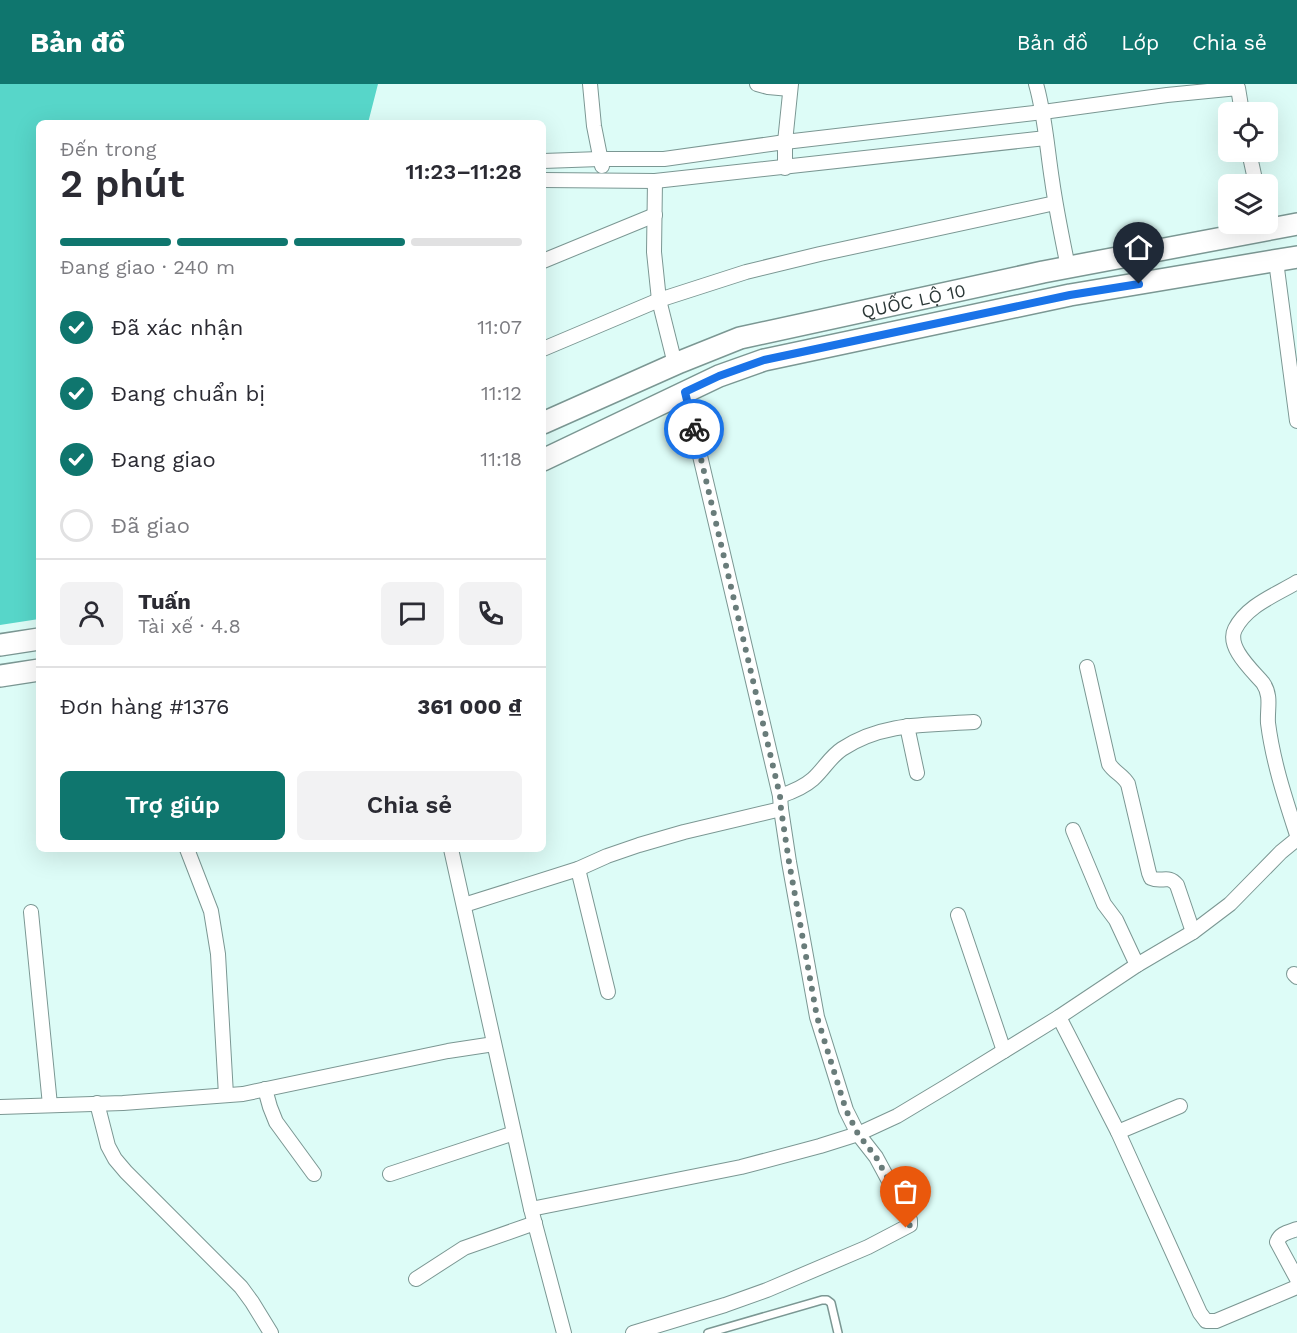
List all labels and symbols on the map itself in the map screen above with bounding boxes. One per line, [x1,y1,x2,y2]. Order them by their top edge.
pin [1113,222,1164,284]
street label: QUỐC LỘ 10 [859,279,967,322]
courier [664,399,724,459]
pin [880,1166,931,1228]

